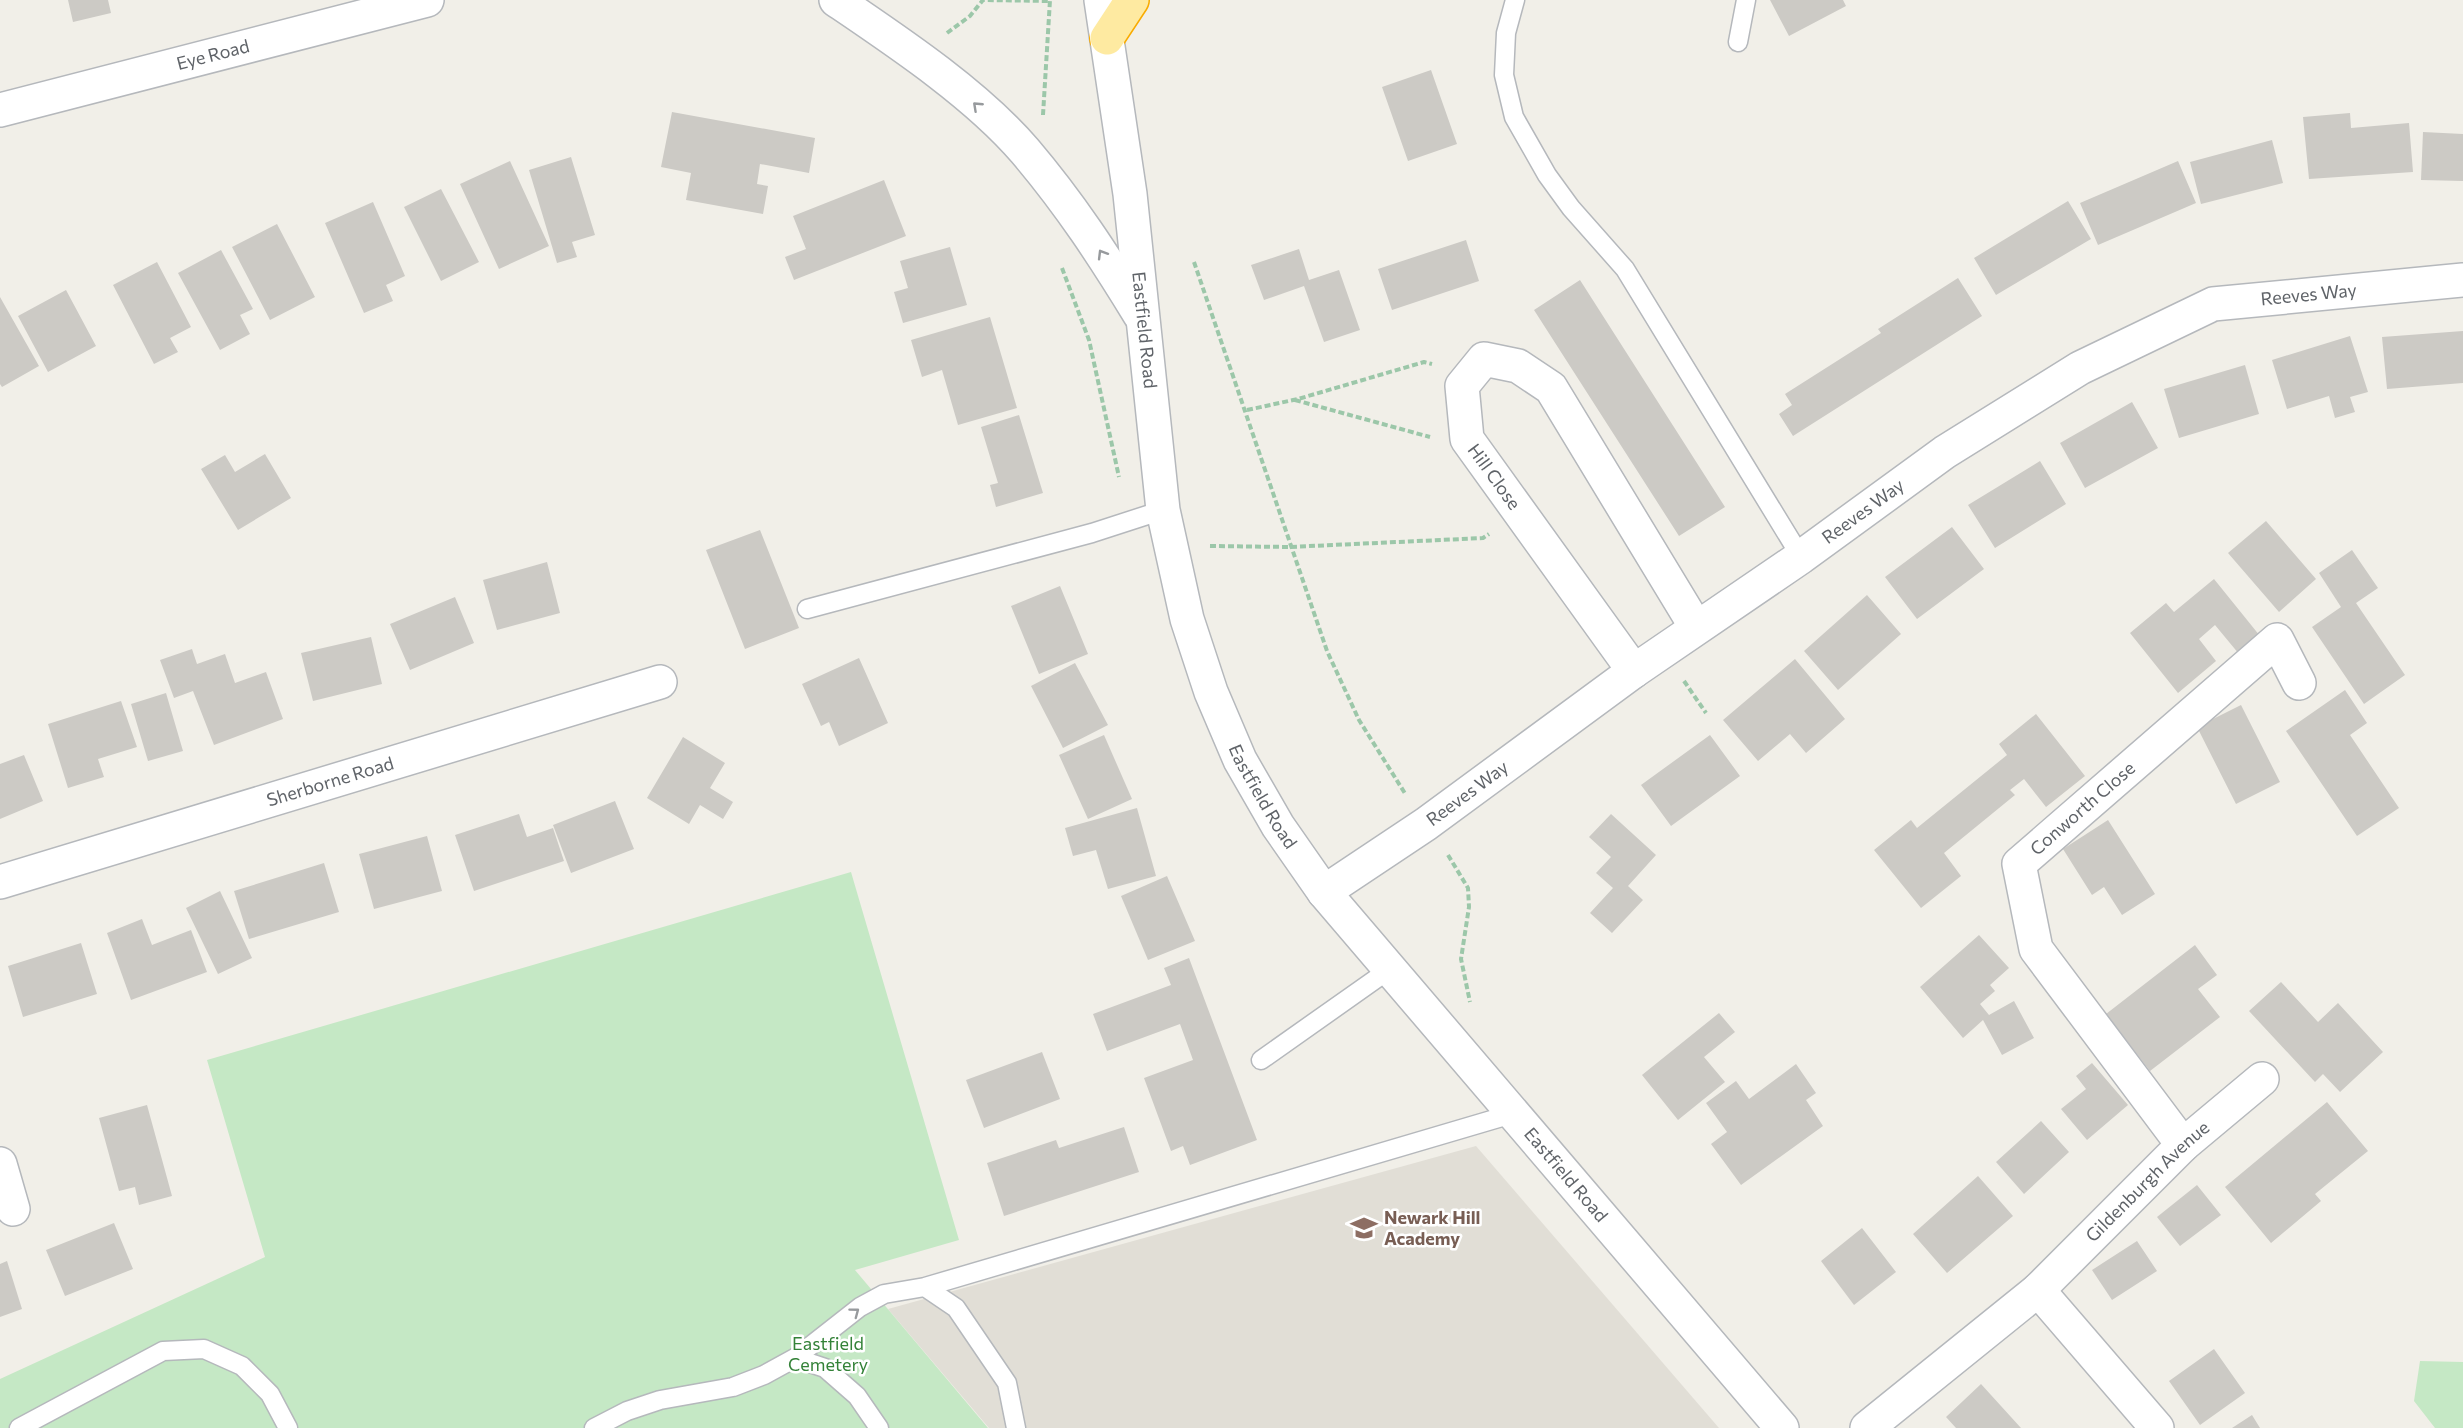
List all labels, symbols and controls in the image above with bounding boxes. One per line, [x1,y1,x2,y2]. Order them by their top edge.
street label: Eye Road [174,34,252,74]
one-way arrow [974,102,985,113]
one-way arrow [1098,250,1110,260]
street label: Eastfield Road [1128,270,1162,390]
street label: Reeves Way [2260,278,2358,309]
street label: Hill Close [1464,439,1526,514]
street label: Reeves Way [1817,474,1908,548]
street label: Eastfield Road [1225,741,1302,852]
street label: Sherborne Road [264,751,396,811]
street label: Reeves Way [1422,755,1512,830]
street label: Conworth Close [2025,756,2139,859]
street label: Gildenburgh Avenue [2081,1116,2213,1246]
street label: Eastfield Road [1520,1122,1613,1226]
place label: Newark Hill Academy [1384,1206,1480,1249]
school or university icon: Newark Hill Academy [1349,1213,1379,1243]
one-way arrow [848,1308,859,1319]
park label: Eastfield Cemetery [788,1332,868,1375]

